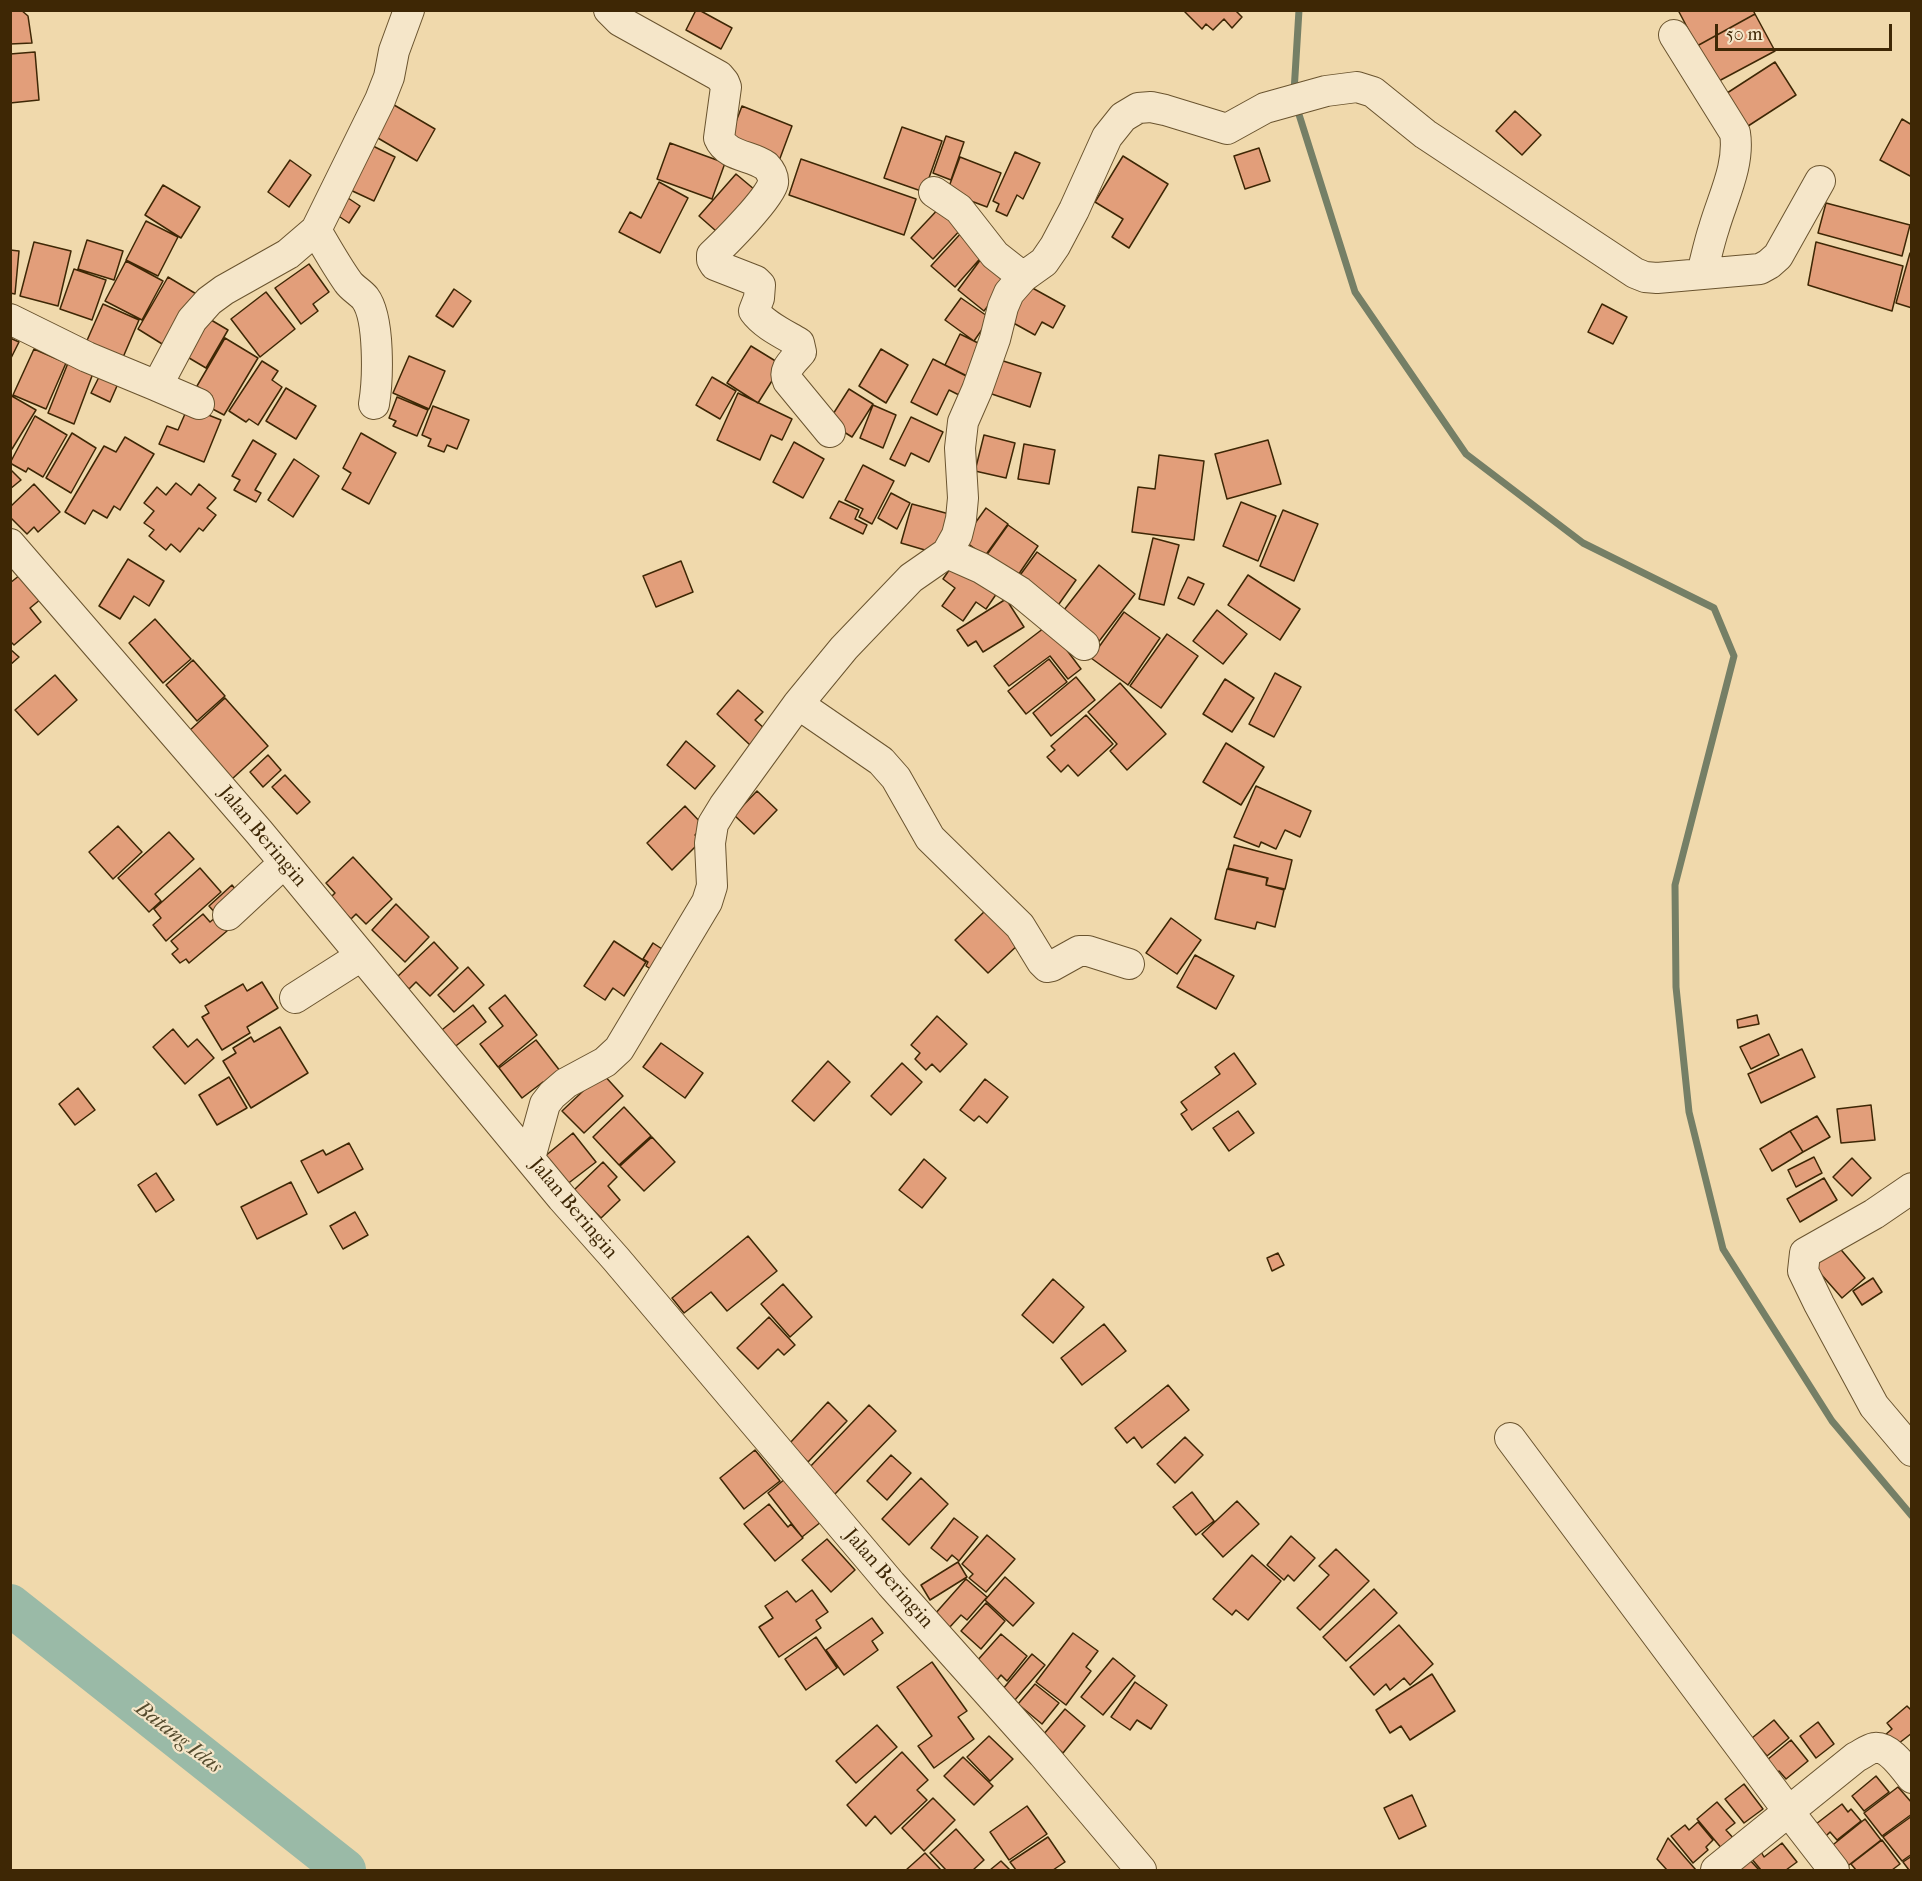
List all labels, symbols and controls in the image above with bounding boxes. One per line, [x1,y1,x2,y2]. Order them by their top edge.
scale bar [1718,12,1895,50]
text: 50 m [1726,24,1762,45]
street label: Jalan Beringin [213,782,311,892]
street label: Jalan Beringin [524,1154,622,1264]
street label: Jalan Beringin [838,1524,938,1634]
water label: Batang Idas [130,1696,226,1780]

